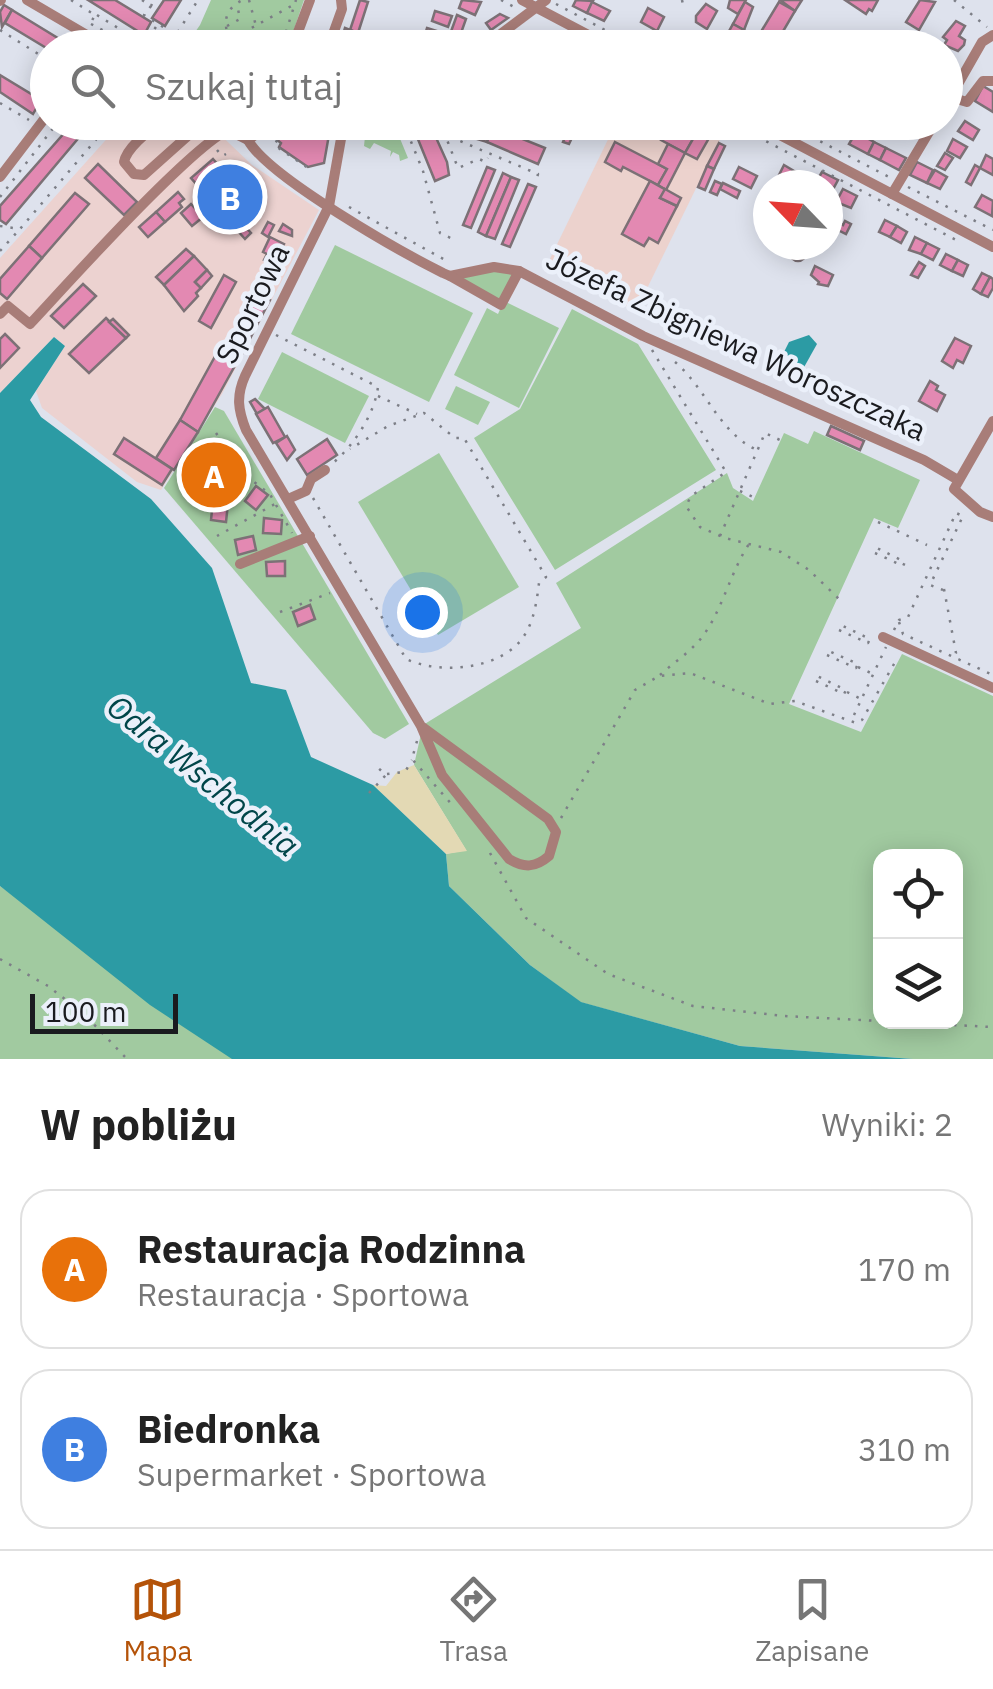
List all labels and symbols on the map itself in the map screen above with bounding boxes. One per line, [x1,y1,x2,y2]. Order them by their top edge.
pin: B [198,160,262,234]
north arrow [753,170,843,260]
street label: Sportowa [206,237,297,370]
street label: Józefa Zbigniewa Woroszczaka [540,238,933,449]
pin: A [182,438,246,512]
your location [397,587,448,638]
water label: Odra Wschodnia [99,685,308,866]
scale bar [30,989,178,1034]

